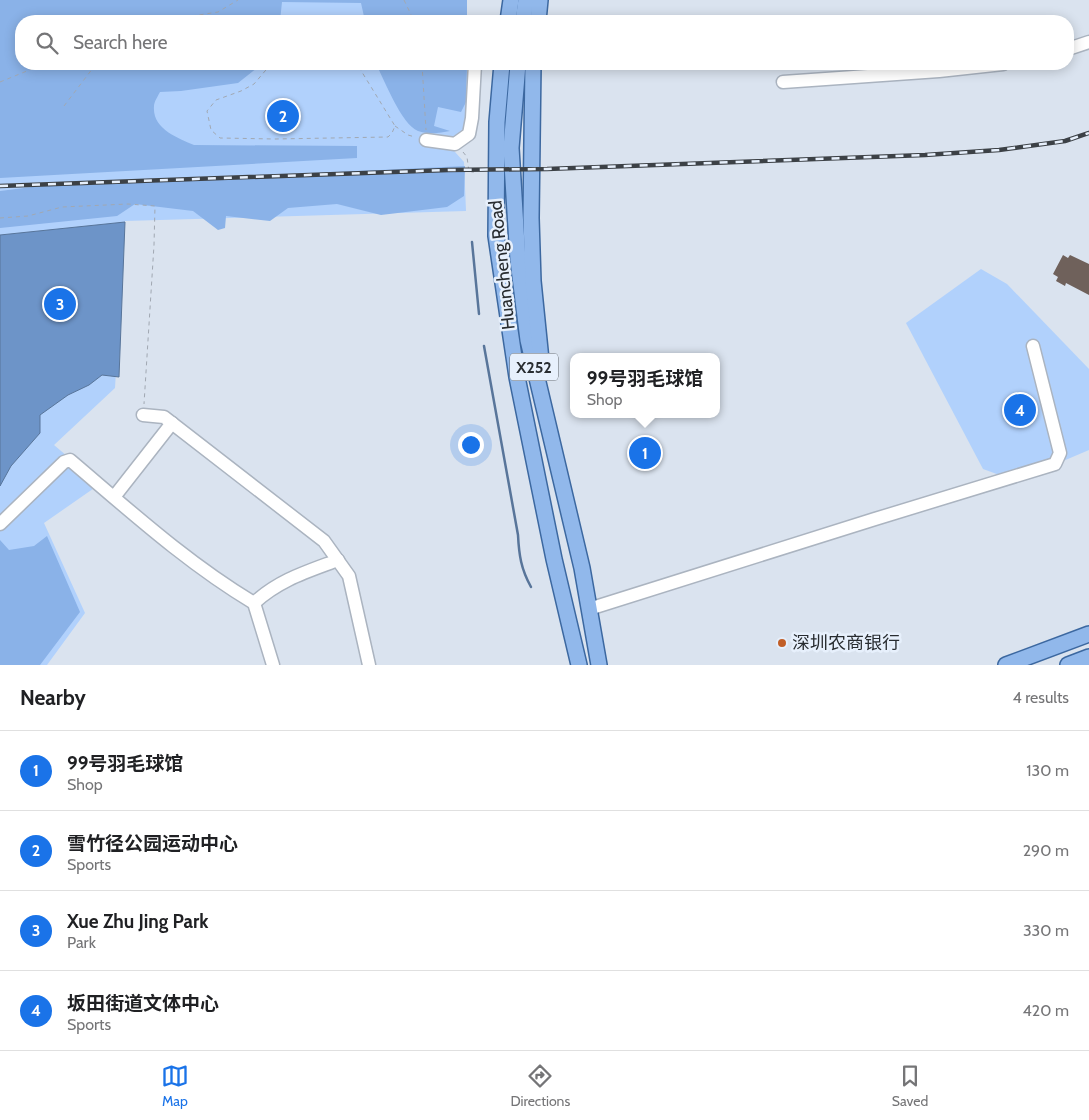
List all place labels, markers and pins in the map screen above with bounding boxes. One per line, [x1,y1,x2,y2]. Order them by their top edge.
pin: 2 [267,97,299,135]
pin: 3 [44,285,76,323]
pin: 4 [1004,391,1036,429]
pin: 1 [629,434,661,472]
place label: 深圳农商银行 [792,632,900,654]
marker: 深圳农商银行 [776,637,788,649]

